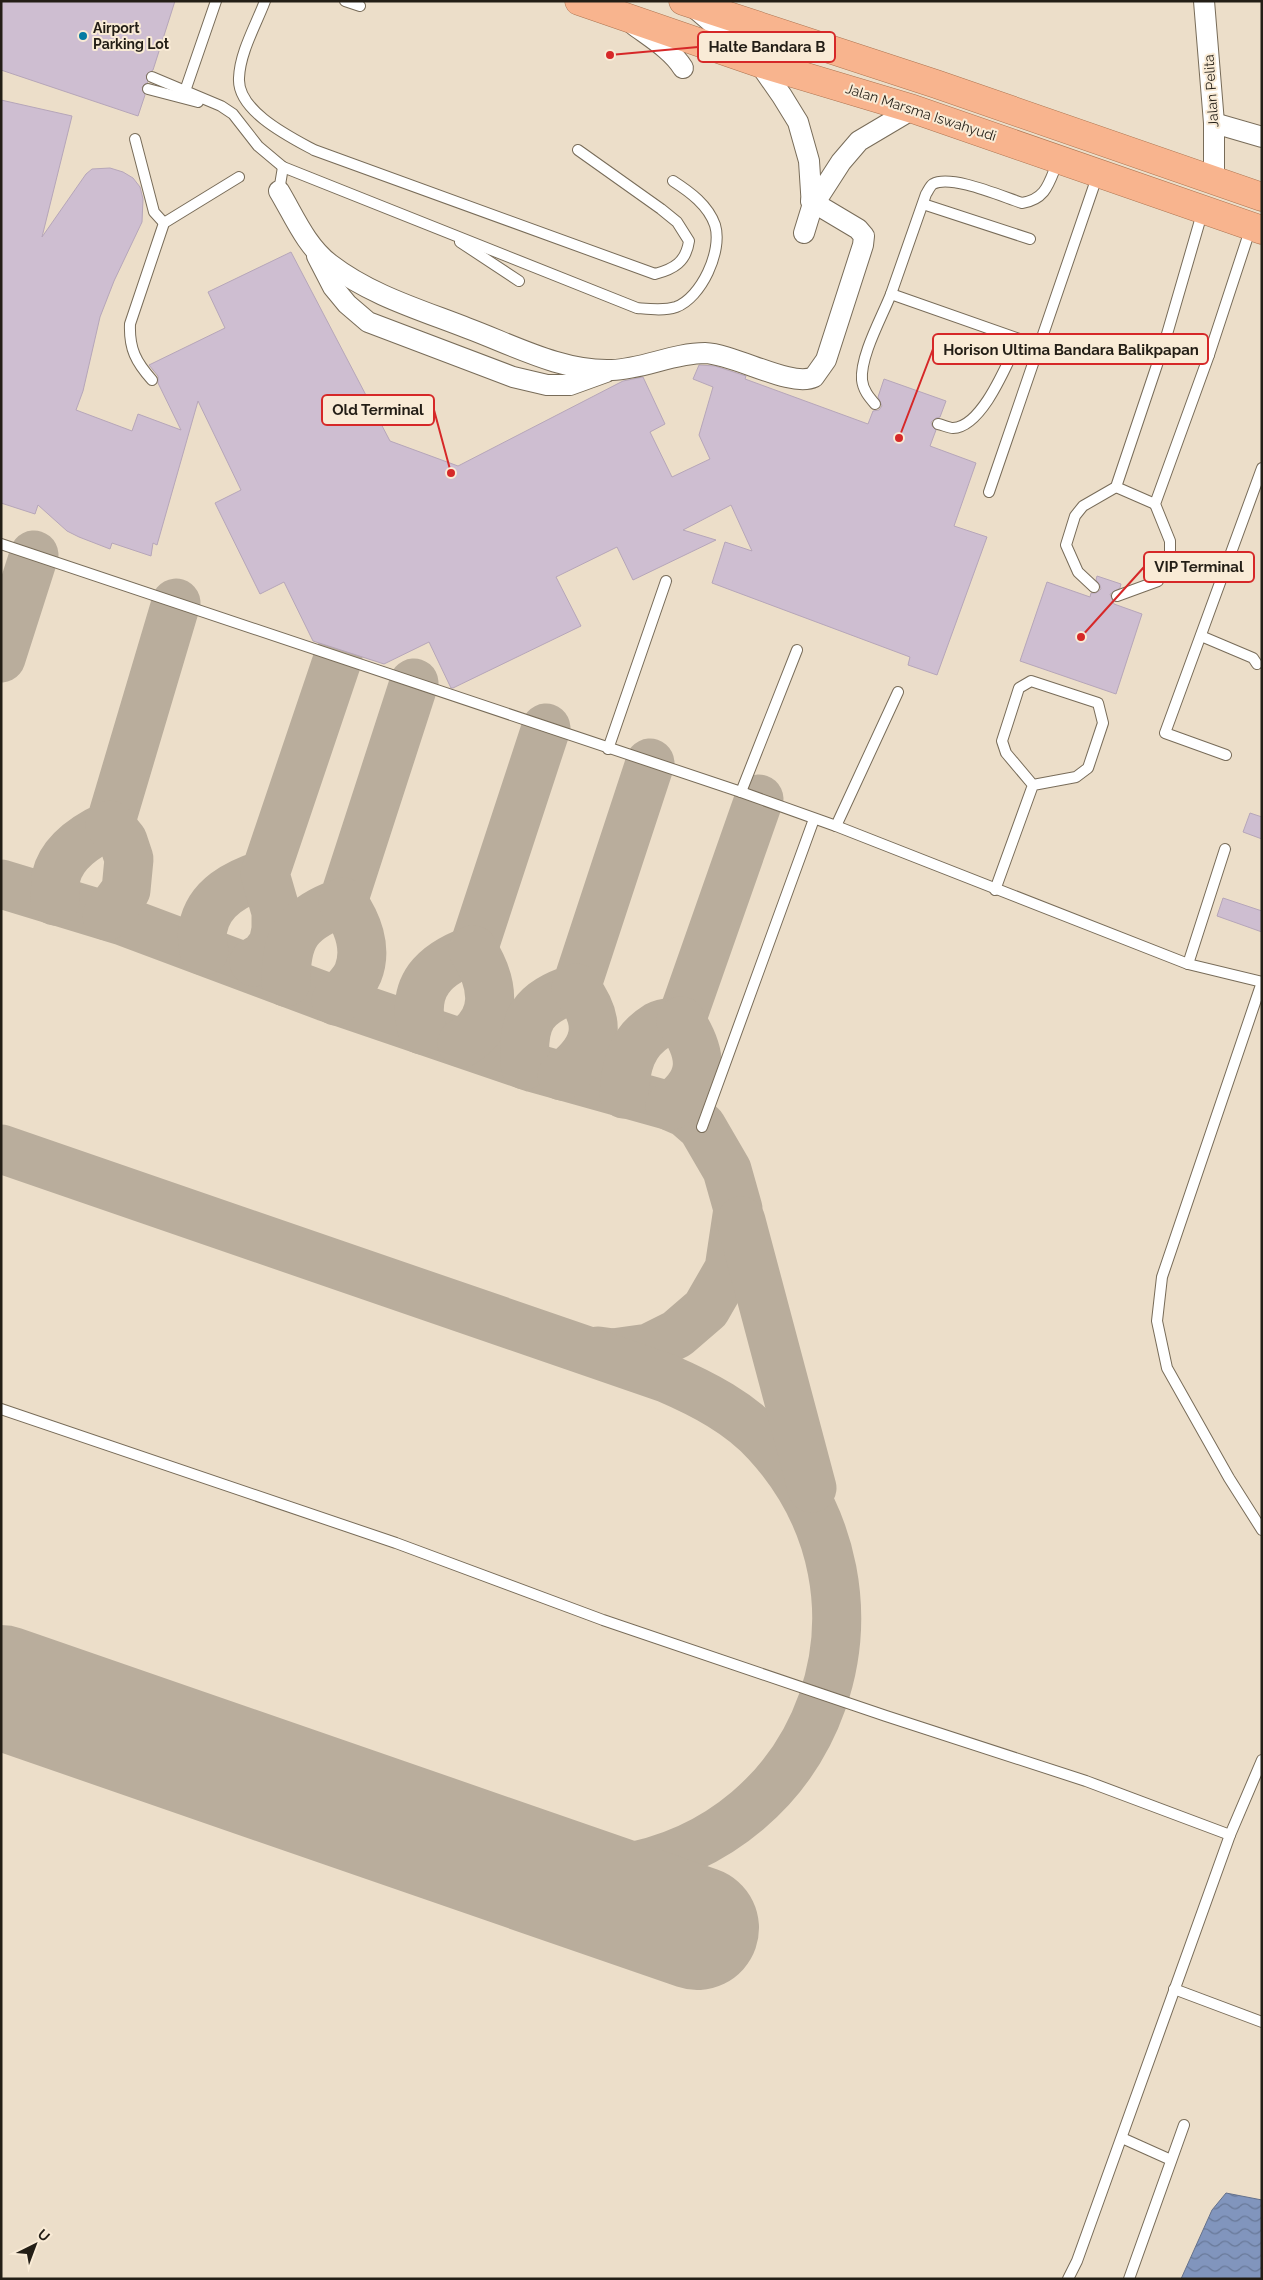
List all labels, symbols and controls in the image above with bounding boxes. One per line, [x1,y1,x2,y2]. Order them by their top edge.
place label: Airport Parking Lot [93,20,170,52]
marker: Airport Parking Lot [77,30,89,42]
callout: Halte Bandara B [698,32,835,62]
text: Halte Bandara B [709,38,825,56]
street label: Jalan Pelita [1200,54,1222,128]
street label: Jalan Marsma Iswahyudi [844,80,998,144]
callout: Horison Ultima Bandara Balikpapan [933,334,1208,364]
text: Horison Ultima Bandara Balikpapan [943,341,1199,359]
callout: Old Terminal [322,395,434,425]
text: Old Terminal [332,401,424,419]
callout: VIP Terminal [1144,552,1254,582]
text: VIP Terminal [1154,558,1244,576]
north arrow [10,2220,60,2270]
text: U [34,2226,53,2245]

